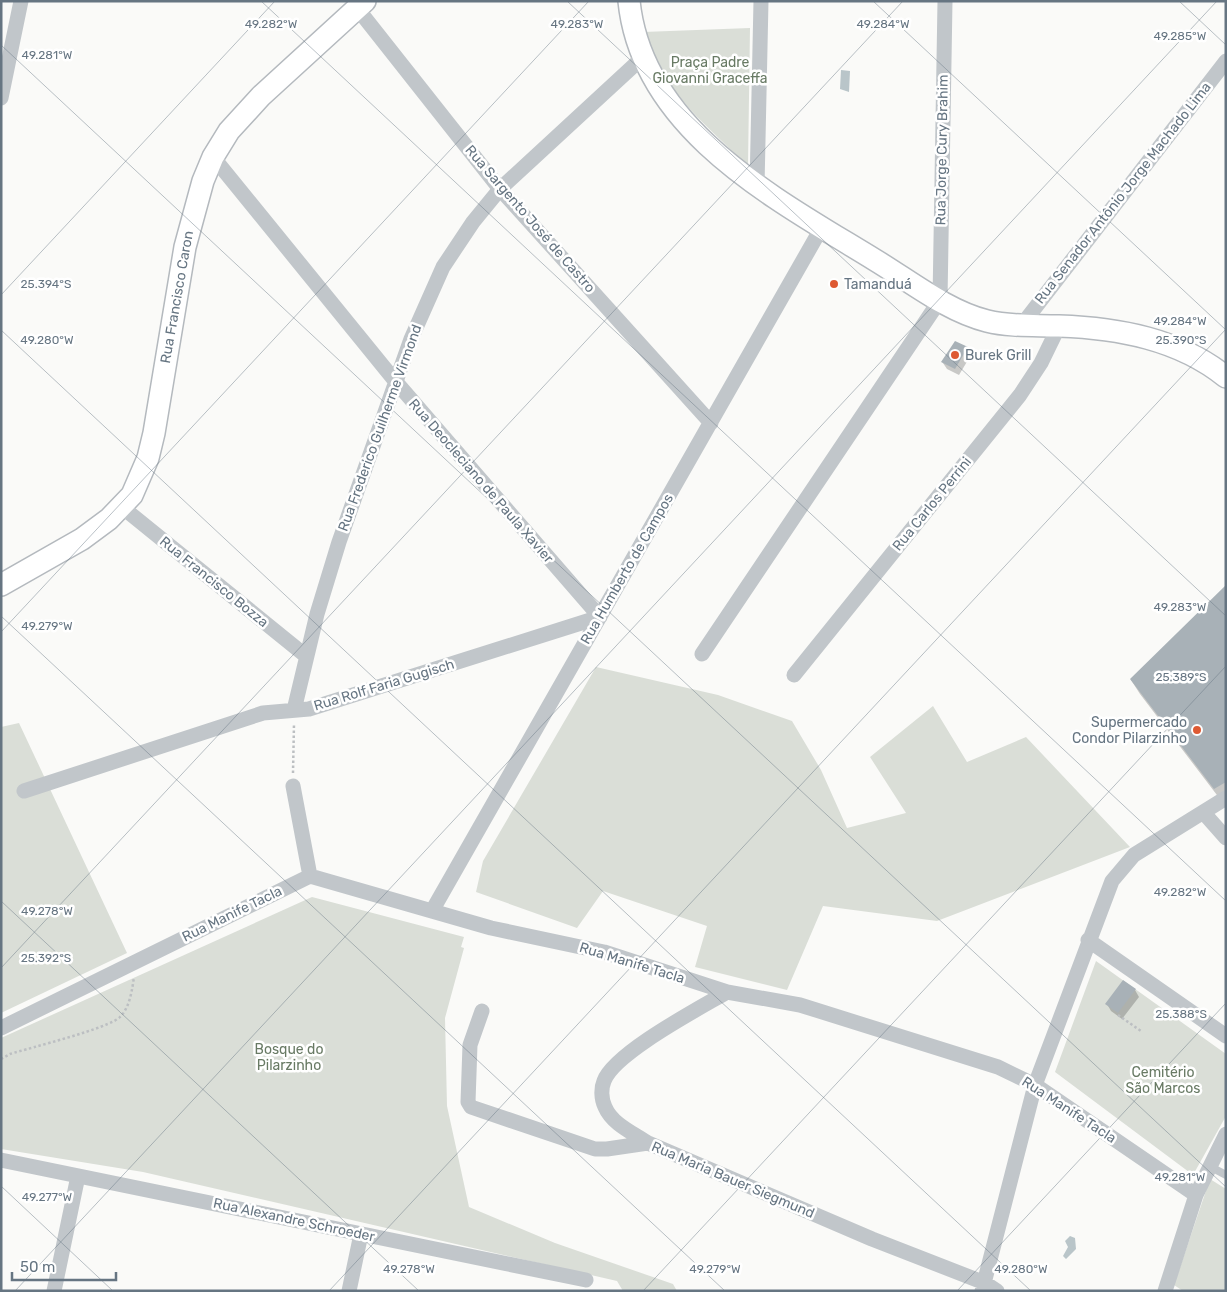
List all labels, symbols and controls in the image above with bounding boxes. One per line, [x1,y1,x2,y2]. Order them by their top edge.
text: 49.282°W [245,17,298,31]
text: 49.283°W [551,17,604,31]
text: 49.284°W [856,17,910,31]
text: 49.285°W [1154,29,1207,43]
text: 49.281°W [22,48,73,62]
park label: Praça Padre Giovanni Graceffa [653,54,767,87]
street label: Rua Jorge Cury Brahim [932,74,952,226]
street label: Rua Senador Antônio Jorge Machado Lima [1031,79,1215,307]
street label: Rua Sargento José de Castro [461,142,599,296]
street label: Rua Francisco Caron [157,229,197,365]
place label: Tamanduá [844,276,912,293]
text: 25.394°S [21,277,71,291]
marker: Tamanduá [828,278,840,290]
text: 49.284°W [1153,314,1207,328]
street label: Rua Frederico Guilherme Virmond [335,322,425,534]
text: 49.280°W [20,333,74,347]
text: 25.390°S [1155,333,1207,347]
place label: Burek Grill [965,347,1031,364]
marker: Burek Grill [949,349,961,361]
street label: Rua Deocleciano de Paula Xavier [405,395,557,567]
street label: Rua Carlos Perrini [889,454,975,554]
street label: Rua Humberto de Campos [577,491,677,647]
street label: Rua Francisco Bozza [156,533,272,631]
text: 49.283°W [1154,600,1207,614]
text: 49.279°W [21,619,73,633]
street label: Rua Rolf Faria Gugisch [312,655,456,715]
text: 25.389°S [1155,670,1207,684]
place label: Supermercado Condor Pilarzinho [1072,714,1187,747]
marker: Supermercado Condor Pilarzinho [1191,724,1203,736]
street label: Rua Manife Tacla [179,882,285,946]
text: 49.282°W [1154,885,1207,899]
text: 49.278°W [21,904,73,918]
street label: Rua Manife Tacla [577,939,687,987]
text: 25.392°S [21,951,71,965]
text: 25.388°S [1155,1007,1207,1021]
park label: Bosque do Pilarzinho [255,1041,323,1074]
park label: Cemitério São Marcos [1126,1064,1200,1097]
street label: Rua Manife Tacla [1019,1073,1119,1147]
street label: Rua Maria Bauer Siegmund [649,1138,817,1222]
text: 49.281°W [1155,1170,1206,1184]
text: 49.277°W [22,1190,73,1204]
street label: Rua Alexandre Schroeder [212,1195,377,1246]
scale bar [12,1250,116,1282]
text: 50 m [20,1258,55,1276]
text: 49.278°W [383,1262,435,1276]
text: 49.279°W [689,1262,741,1276]
text: 49.280°W [994,1262,1048,1276]

